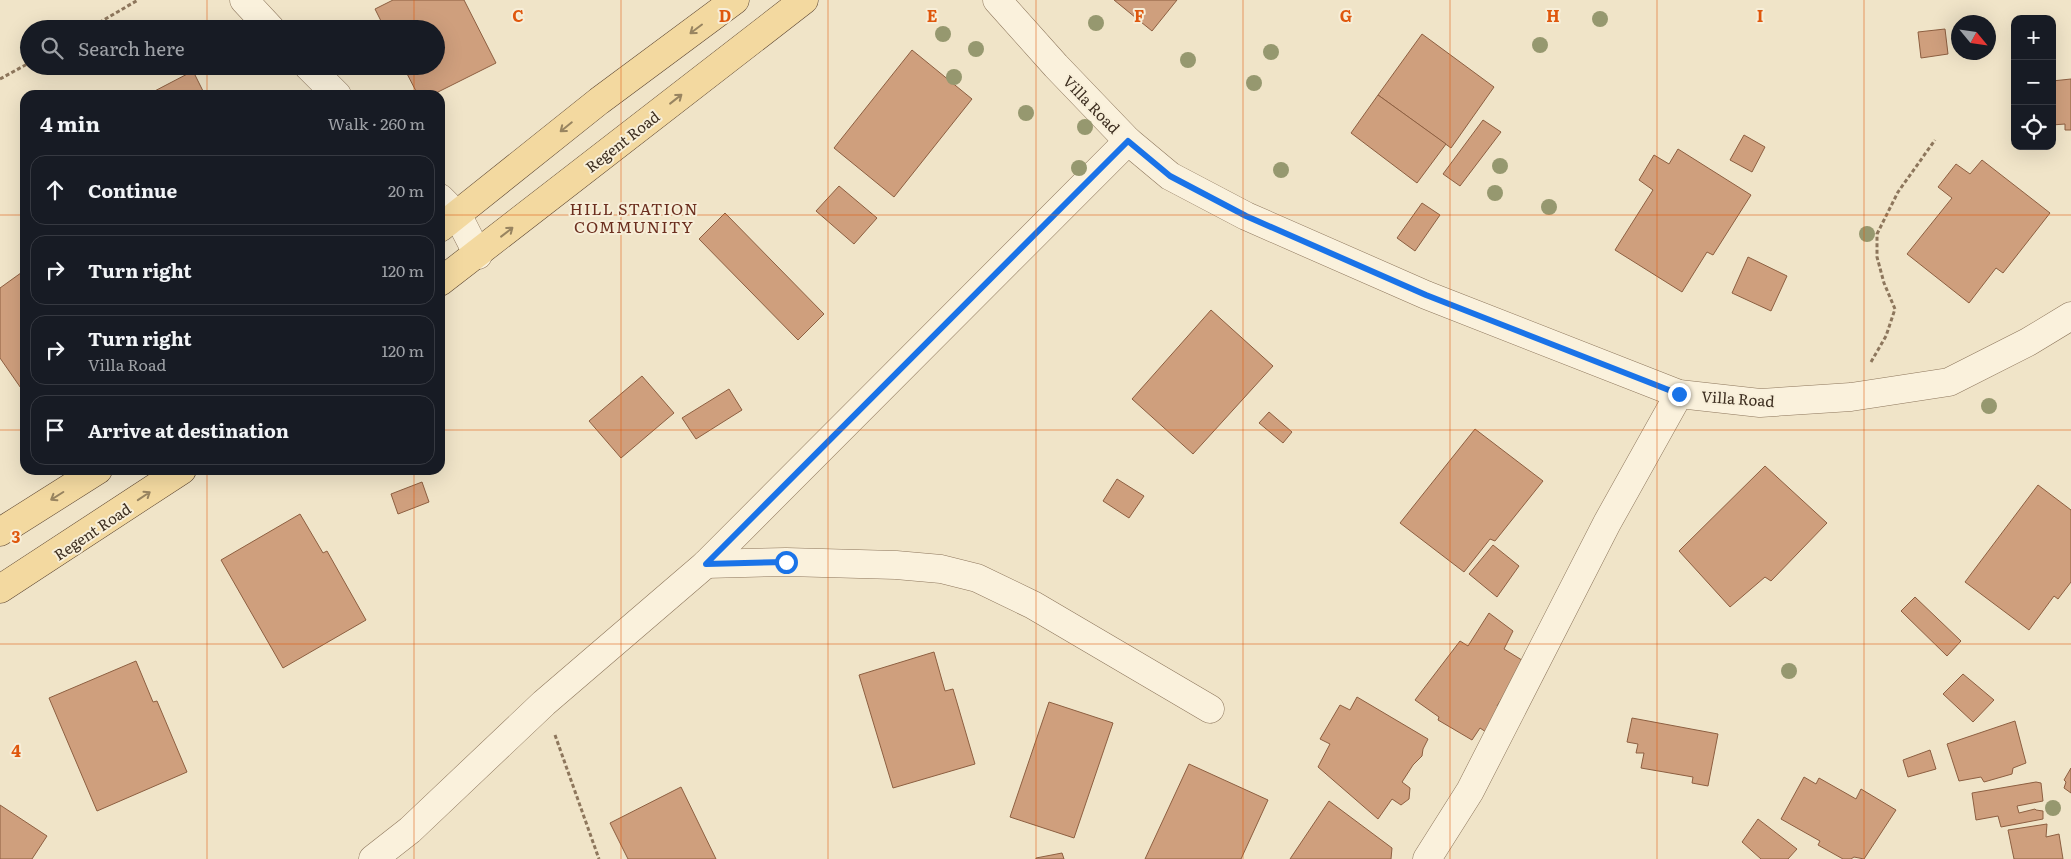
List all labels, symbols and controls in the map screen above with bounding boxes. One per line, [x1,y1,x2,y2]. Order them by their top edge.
text: C [512,3,524,27]
text: D [719,3,731,27]
text: E [927,3,938,27]
text: F [1134,3,1144,27]
text: G [1340,3,1352,27]
text: H [1546,3,1560,27]
text: I [1757,3,1763,27]
north arrow [1951,15,1996,60]
map controls [2011,15,2056,150]
button: + [2011,15,2056,60]
search box [20,20,445,75]
one-way arrow [689,24,703,34]
icon: search [38,34,66,62]
text: Search here [78,34,185,62]
button: − [2011,60,2056,105]
street label: Villa Road [1058,70,1126,138]
one-way arrow [669,94,682,105]
street label: Regent Road [580,105,664,177]
button: locate [2011,105,2056,150]
text: 4 min [40,107,100,138]
text: Walk · 260 m [328,111,425,135]
one-way arrow [560,122,573,133]
icon: ahead [41,176,69,204]
text: Continue [88,176,177,204]
text: 20 m [388,178,424,202]
district label: HILL STATION COMMUNITY [569,196,699,238]
one-way arrow [500,226,513,237]
icon: right [41,256,69,284]
text: Turn right [88,256,192,284]
text: 120 m [381,258,424,282]
text: Turn right [88,324,192,352]
icon: right [41,336,69,364]
text: 120 m [381,338,424,362]
text: Villa Road [88,352,166,376]
route end [1668,383,1691,406]
street label: Villa Road [1701,384,1775,412]
icon: arrive [41,416,69,444]
text: Arrive at destination [88,416,289,444]
one-way arrow [50,491,64,501]
one-way arrow [136,491,150,501]
street label: Regent Road [49,497,135,565]
text: 3 [12,524,21,548]
route start [775,551,798,574]
text: 4 [11,738,21,762]

